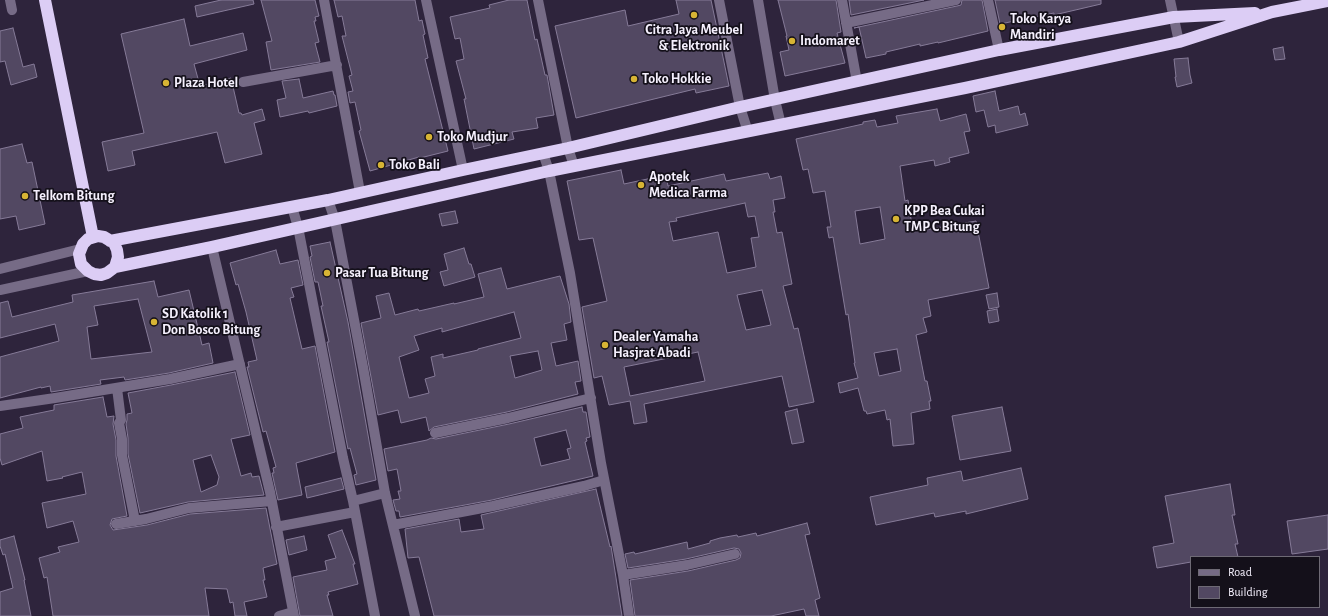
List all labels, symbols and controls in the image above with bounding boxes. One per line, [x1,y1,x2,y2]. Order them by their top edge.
marker: Citra Jaya Meubel & Elektronik [689,10,699,20]
place label: Toko Karya Mandiri [1010,11,1071,44]
place label: Citra Jaya Meubel & Elektronik [645,22,743,54]
marker: Toko Karya Mandiri [997,22,1007,32]
place label: Indomaret [800,33,860,49]
marker: Indomaret [787,36,797,46]
place label: Toko Hokkie [642,71,711,87]
marker: Toko Hokkie [629,74,639,84]
place label: Plaza Hotel [174,75,238,91]
marker: Plaza Hotel [161,78,171,88]
place label: Toko Mudjur [437,129,508,145]
marker: Toko Mudjur [424,132,434,142]
place label: Toko Bali [389,157,440,173]
marker: Toko Bali [376,160,386,170]
place label: Apotek Medica Farma [649,169,727,202]
marker: Apotek Medica Farma [636,180,646,190]
place label: Telkom Bitung [33,188,114,204]
marker: Telkom Bitung [20,191,30,201]
place label: KPP Bea Cukai TMP C Bitung [904,203,985,236]
marker: KPP Bea Cukai TMP C Bitung [891,214,901,224]
place label: Pasar Tua Bitung [335,265,429,281]
marker: Pasar Tua Bitung [322,268,332,278]
place label: SD Katolik 1 Don Bosco Bitung [162,306,260,338]
marker: SD Katolik 1 Don Bosco Bitung [149,317,159,327]
place label: Dealer Yamaha Hasjrat Abadi [613,329,698,362]
marker: Dealer Yamaha Hasjrat Abadi [600,340,610,350]
legend [1190,556,1320,608]
text: Road [1228,566,1252,578]
text: Building [1228,586,1268,598]

